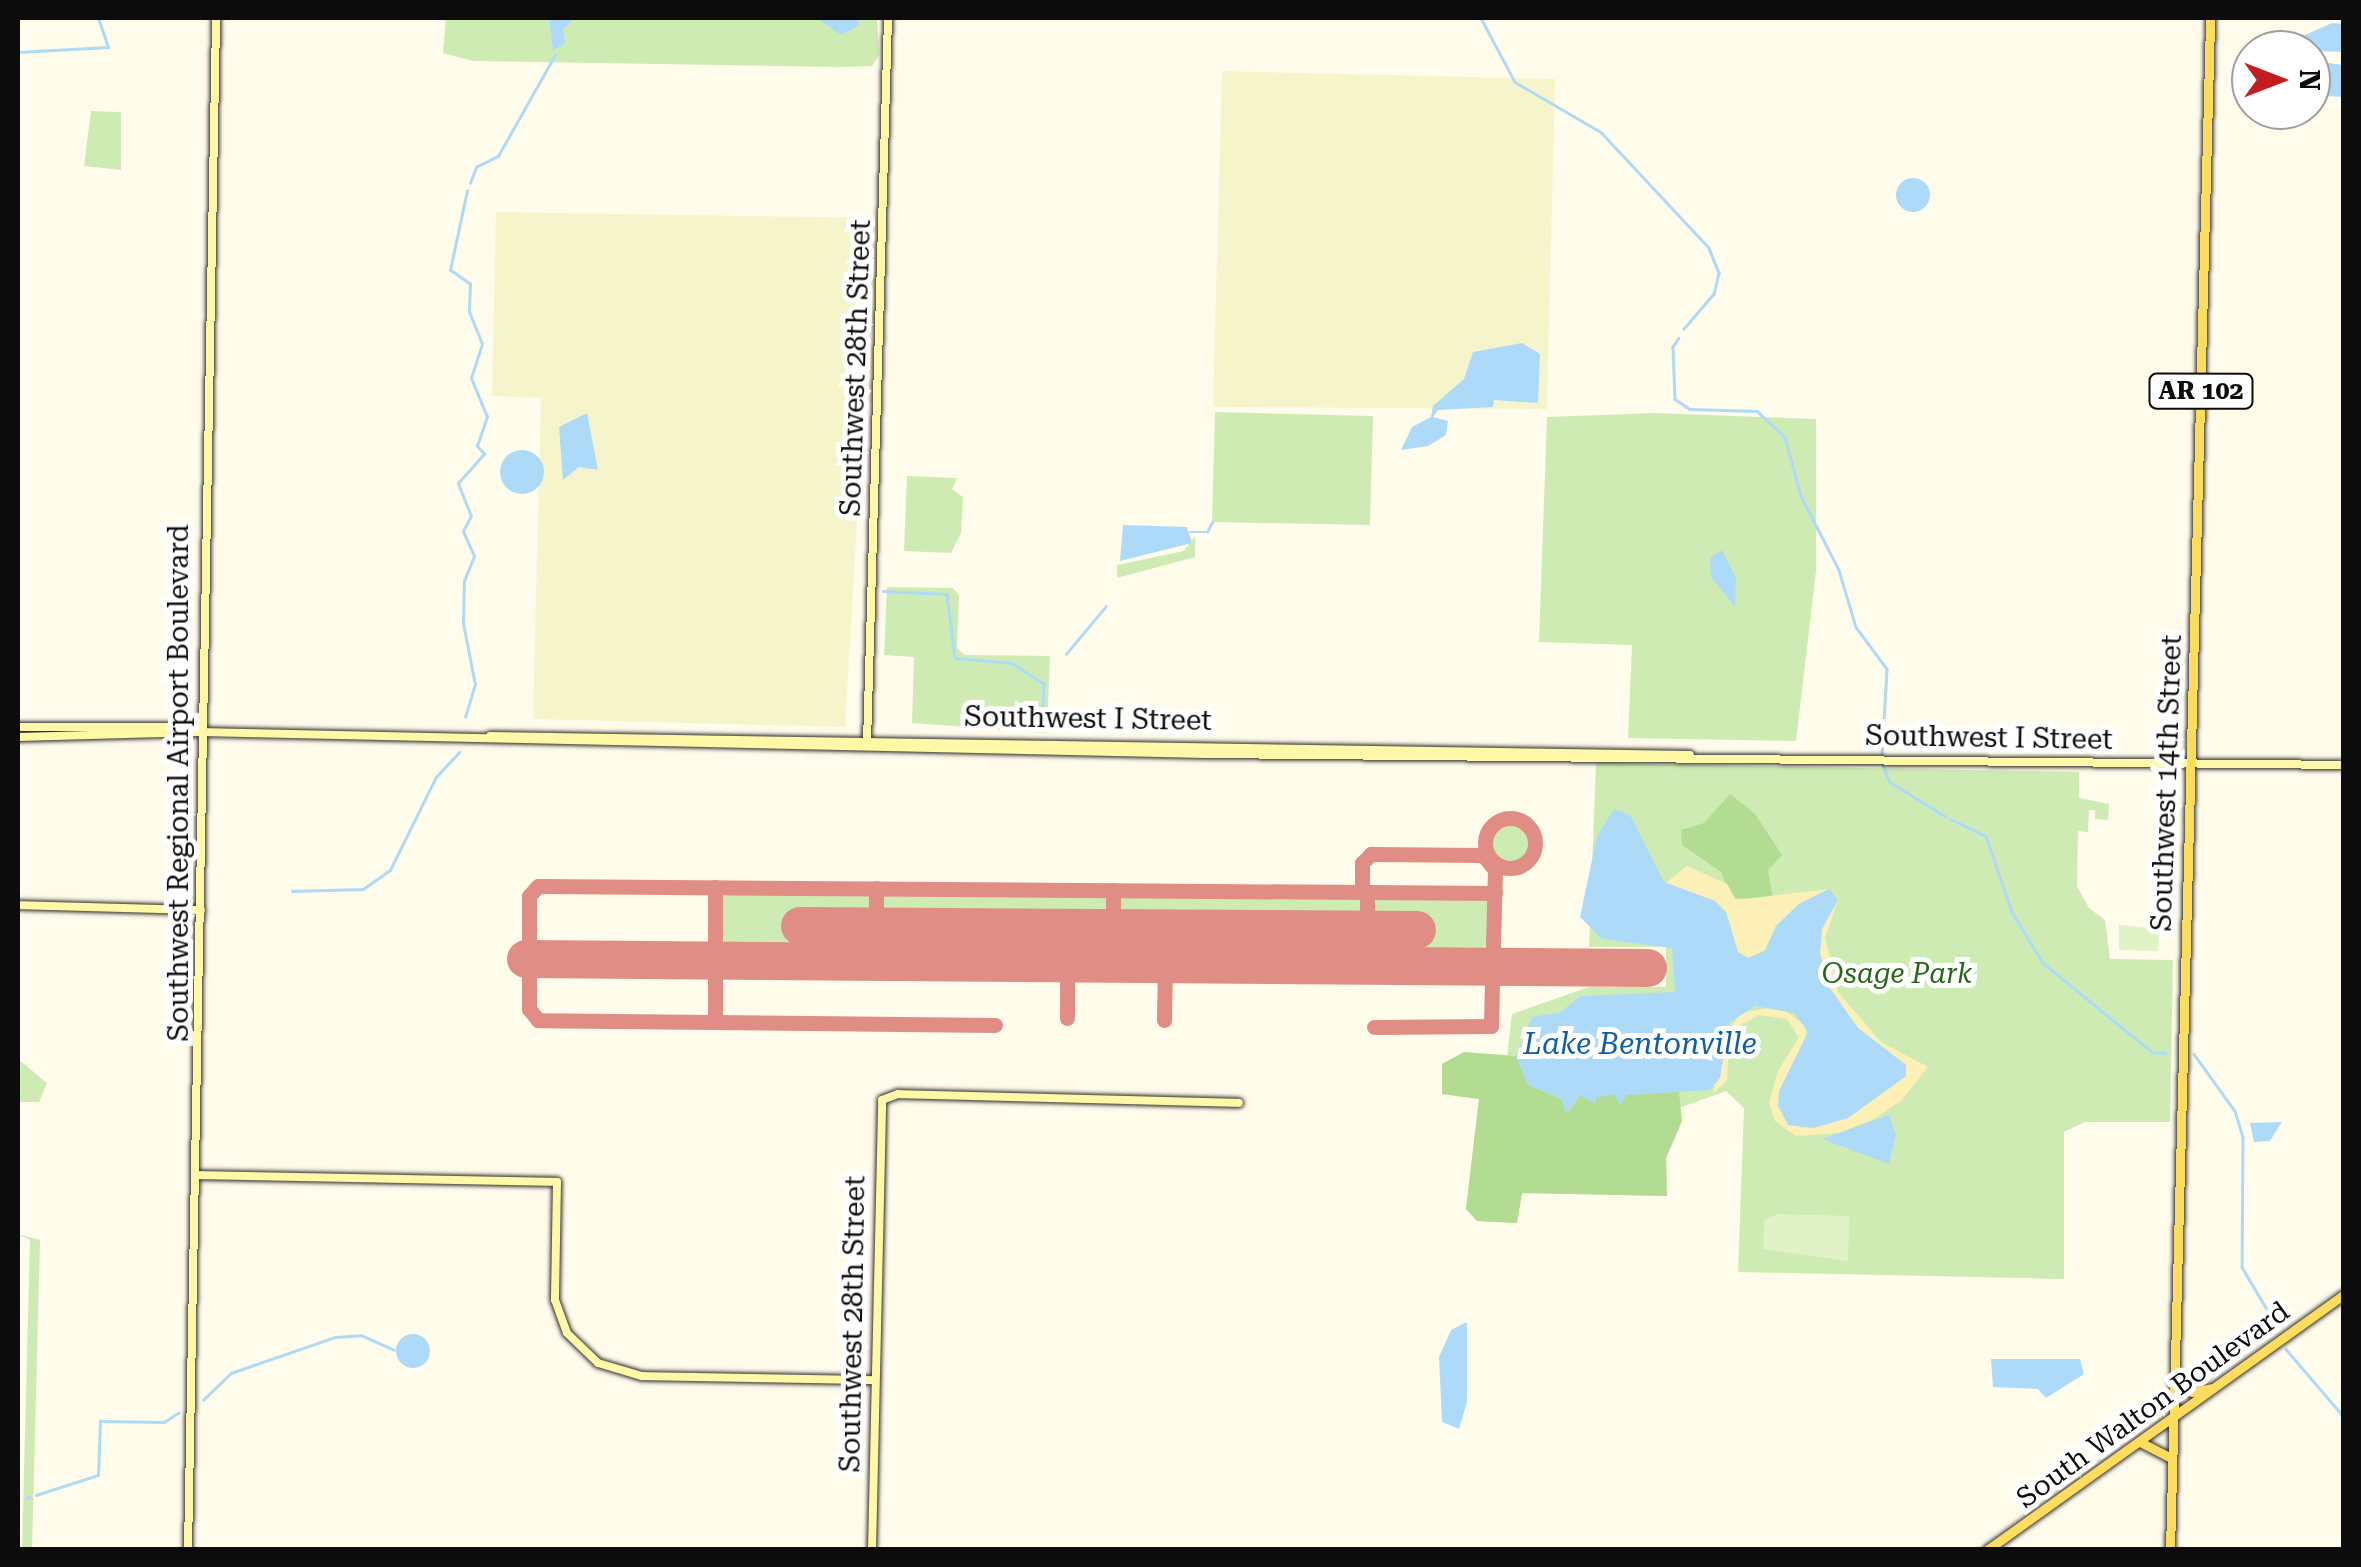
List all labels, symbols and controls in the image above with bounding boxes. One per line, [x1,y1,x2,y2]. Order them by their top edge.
north arrow [2231,30,2331,130]
text: N [2293,69,2326,91]
street label: Southwest 28th Street [834,219,878,517]
road number: AR 102 [2148,371,2254,411]
street label: Southwest Regional Airport Boulevard [162,524,196,1042]
street label: Southwest 14th Street [2145,634,2189,932]
street label: Southwest I Street [964,700,1212,738]
street label: Southwest I Street [1865,719,2113,757]
park label: Osage Park [1822,957,1972,991]
water label: Lake Bentonville [1523,1026,1757,1062]
street label: Southwest 28th Street [834,1175,872,1473]
street label: South Walton Boulevard [2010,1295,2296,1515]

